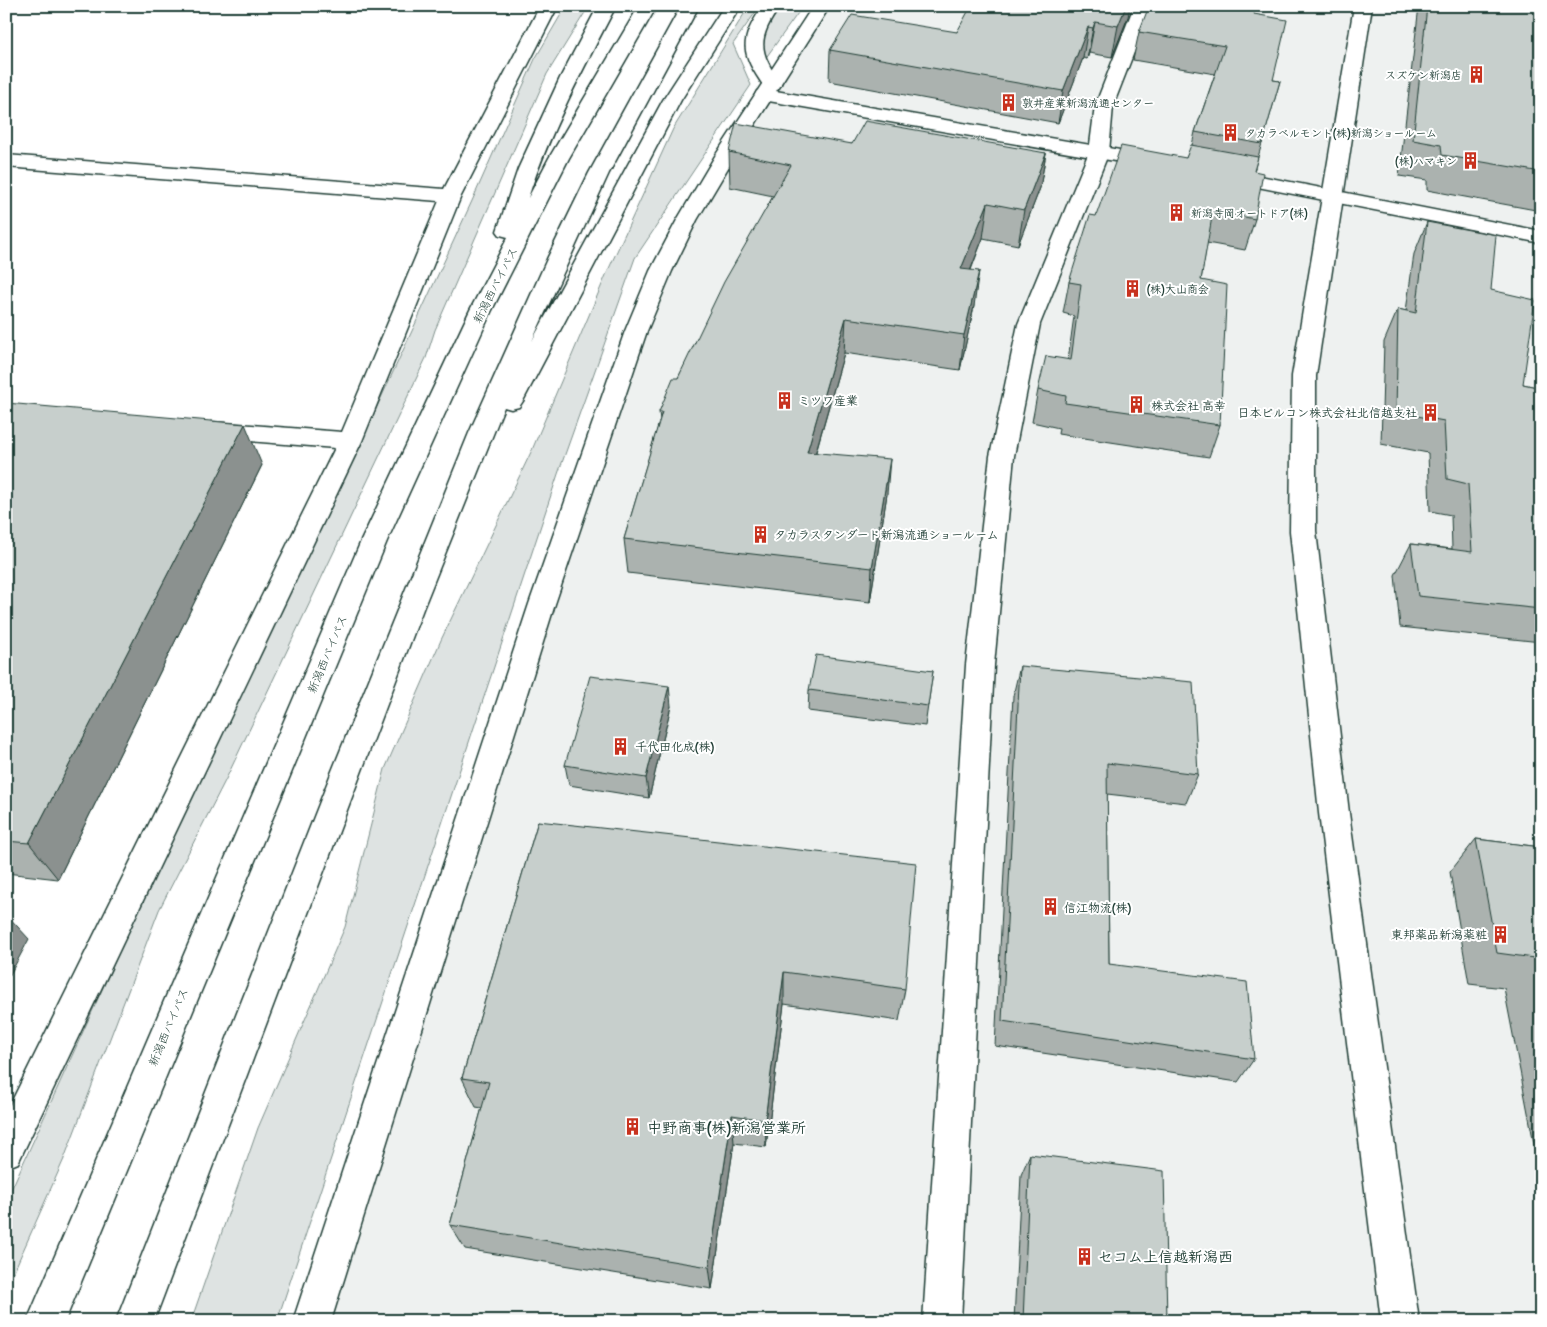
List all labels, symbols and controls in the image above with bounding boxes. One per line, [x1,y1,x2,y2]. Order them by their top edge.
building icon: スズケン新潟店 [1466,65,1486,85]
place label: スズケン新潟店 [1385,68,1462,82]
building icon: 敦井産業新潟流通センター [998,93,1018,113]
place label: 敦井産業新潟流通センター [1022,96,1154,110]
building icon: タカラベルモント(株)新潟ショールーム [1221,123,1241,143]
place label: タカラベルモント(株)新潟ショールーム [1245,126,1437,141]
building icon: (株)ハマキン [1461,151,1481,171]
place label: (株)ハマキン [1395,154,1457,169]
building icon: 新潟寺岡オートドア(株) [1167,203,1187,223]
place label: 新潟寺岡オートドア(株) [1191,206,1308,221]
street label: 新潟西バイパス [469,244,521,326]
building icon: (株)大山商会 [1123,279,1143,299]
place label: (株)大山商会 [1147,282,1209,297]
building icon: ミツワ産業 [774,390,794,410]
place label: ミツワ産業 [798,393,858,408]
building icon: 株式会社 高幸 [1127,395,1147,415]
place label: 株式会社 高幸 [1151,398,1226,413]
building icon: 日本ビルコン株式会社北信越支社 [1421,402,1441,422]
place label: 日本ビルコン株式会社北信越支社 [1237,405,1417,420]
building icon: タカラスタンダード新潟流通ショールーム [750,524,770,544]
place label: タカラスタンダード新潟流通ショールーム [774,527,999,542]
street label: 新潟西バイパス [304,613,350,695]
building icon: 千代田化成(株) [611,736,631,756]
place label: 千代田化成(株) [635,739,715,755]
building icon: 信江物流(株) [1040,897,1060,917]
place label: 信江物流(株) [1064,900,1132,916]
building icon: 東邦薬品新潟薬粧 [1491,924,1511,944]
place label: 東邦薬品新潟薬粧 [1391,927,1487,942]
street label: 新潟西バイパス [145,986,191,1068]
building icon: 中野商事(株)新潟営業所 [623,1117,643,1137]
place label: 中野商事(株)新潟営業所 [647,1118,806,1138]
building icon: セコム上信越新潟西 [1074,1246,1094,1266]
place label: セコム上信越新潟西 [1098,1247,1233,1266]

